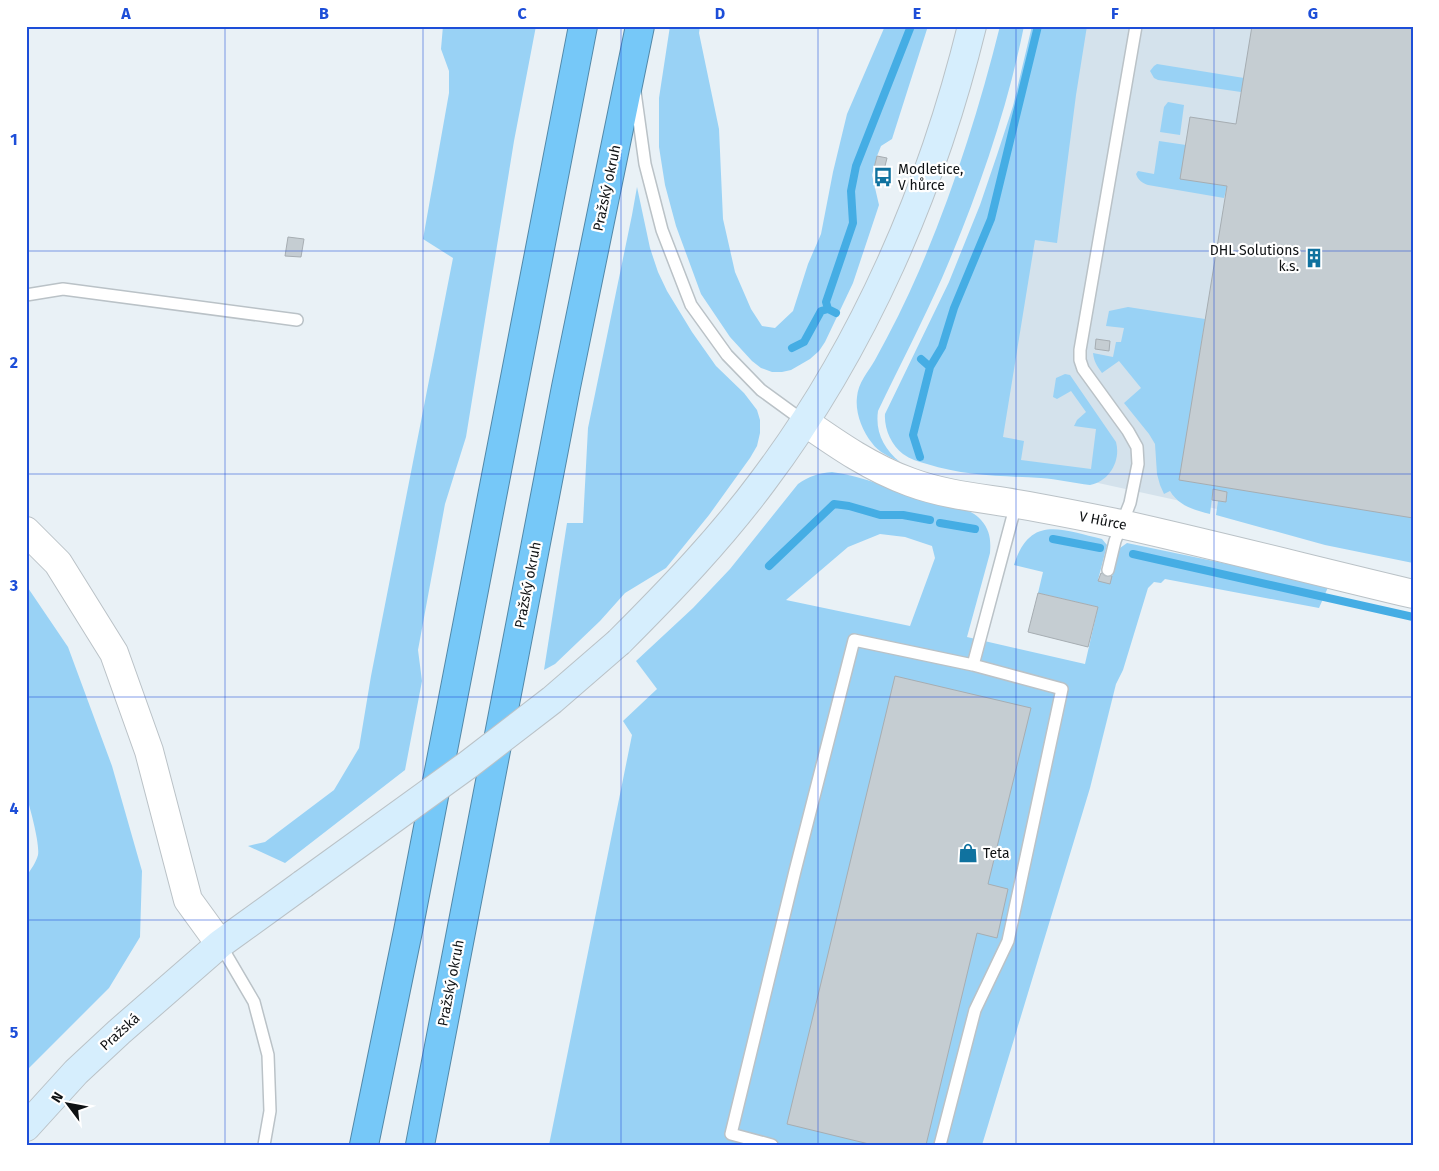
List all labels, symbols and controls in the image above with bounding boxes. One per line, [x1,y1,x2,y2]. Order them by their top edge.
text: A [120,4,131,23]
text: B [319,4,329,23]
text: C [517,4,527,23]
text: D [715,4,725,23]
text: E [913,4,921,23]
text: F [1111,4,1119,23]
text: G [1308,4,1318,23]
text: 1 [10,130,18,149]
street label: Pražský okruh [590,143,624,233]
place label: Modletice, V hůrce [898,161,963,194]
bus stop icon: Modletice, V hůrce [872,166,894,188]
place label: DHL Solutions k.s. [1210,242,1299,275]
building icon: DHL Solutions k.s. [1303,247,1325,269]
text: 2 [10,353,18,372]
street label: V Hůrce [1078,508,1128,534]
street label: Pražský okruh [511,540,545,630]
text: 3 [9,576,18,595]
text: 4 [9,799,19,818]
shop icon: Teta [957,842,979,864]
place label: Teta [983,845,1010,862]
street label: Pražský okruh [434,938,468,1028]
street label: Pražská [97,1010,143,1054]
text: 5 [10,1023,19,1042]
north arrow [42,1078,92,1128]
text: N [48,1089,67,1106]

